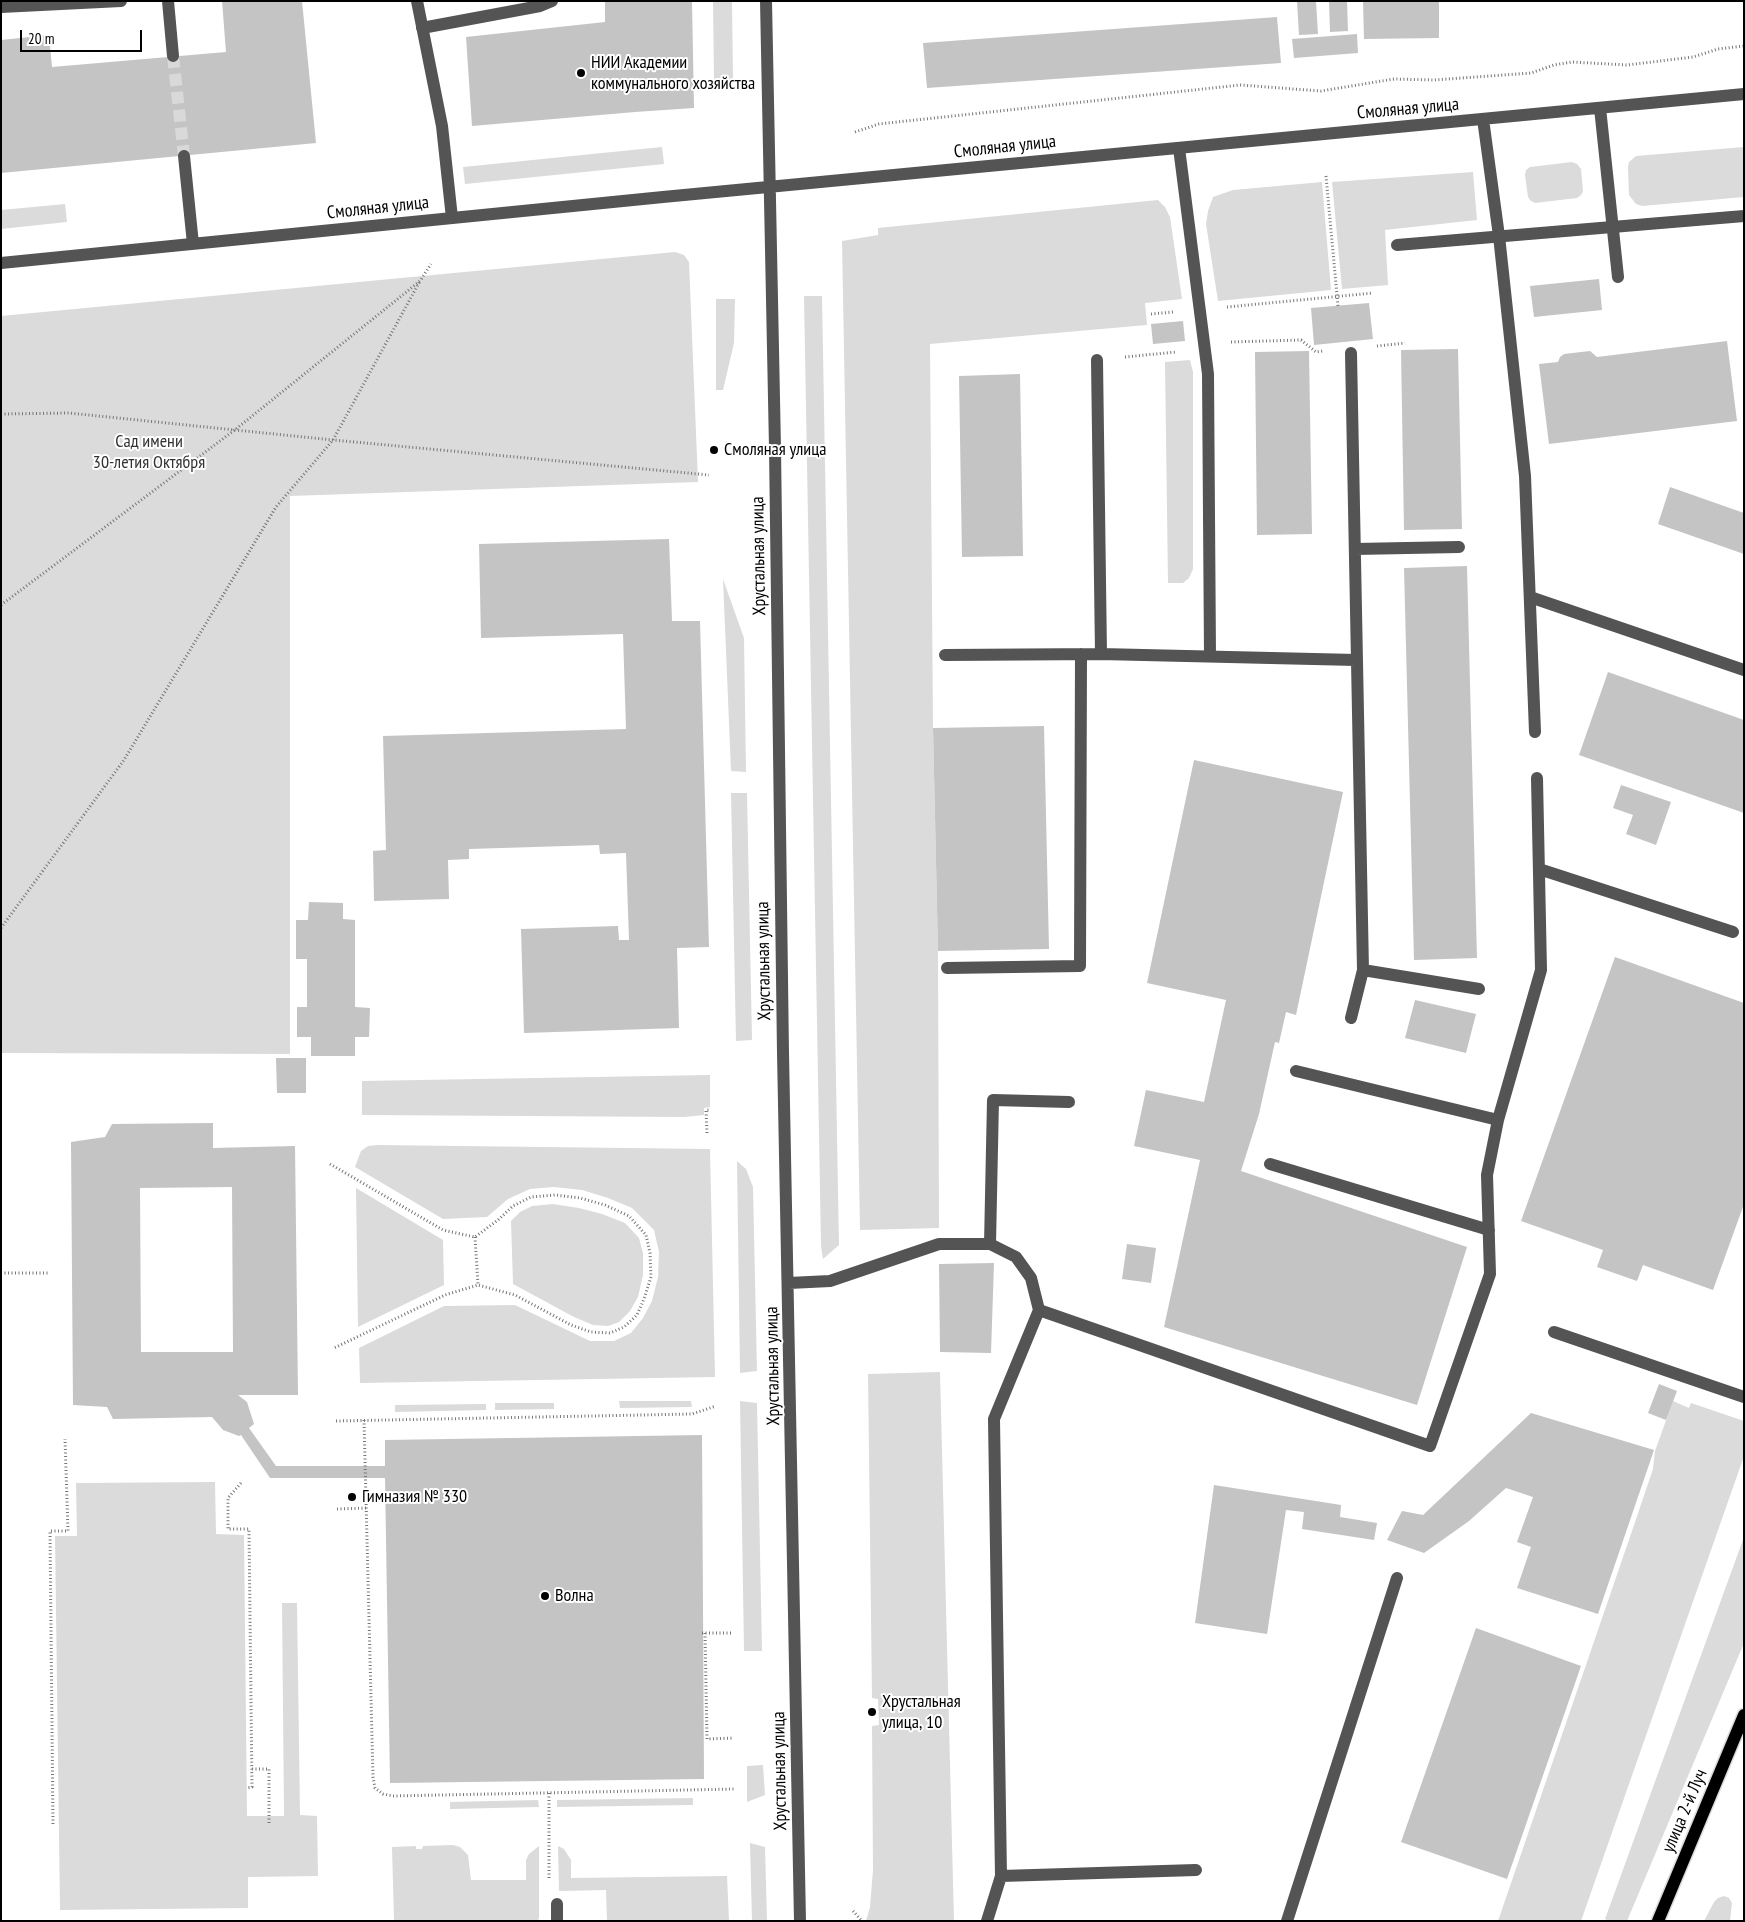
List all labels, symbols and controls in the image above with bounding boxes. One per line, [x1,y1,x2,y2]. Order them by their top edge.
scale bar [22,20,145,52]
text: 20 m [28,29,54,48]
place label: НИИ Академии коммунального хозяйства [591,52,755,94]
marker: НИИ Академии коммунального хозяйства [575,67,587,79]
street label: Смоляная улица [1356,94,1460,124]
street label: Смоляная улица [953,131,1057,163]
street label: Смоляная улица [326,192,430,224]
park label: Сад имени 30-летия Октября [93,431,205,474]
place label: Смоляная улица [724,439,826,461]
marker: Смоляная улица [708,444,720,456]
street label: Хрустальная улица [747,496,771,616]
street label: Хрустальная улица [752,901,776,1021]
street label: Хрустальная улица [761,1306,785,1426]
place label: Гимназия № 330 [362,1486,467,1508]
marker: Гимназия № 330 [346,1491,358,1503]
place label: Волна [555,1585,594,1607]
marker: Волна [539,1590,551,1602]
place label: Хрустальная улица, 10 [882,1691,961,1734]
marker: Хрустальная улица, 10 [866,1706,878,1718]
street label: Хрустальная улица [768,1711,792,1831]
street label: улица 2-й Луч [1658,1766,1712,1856]

